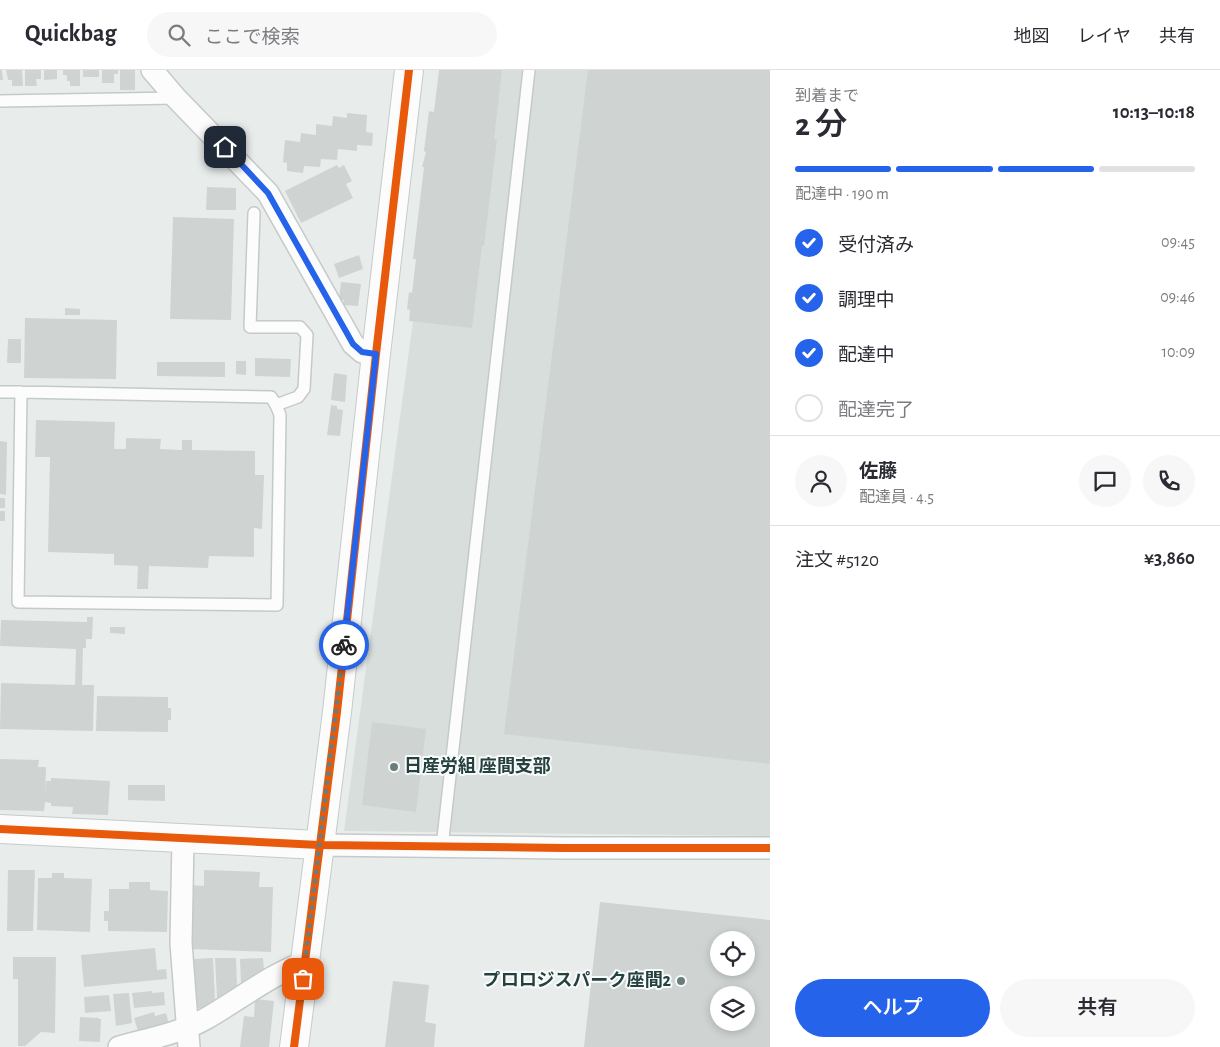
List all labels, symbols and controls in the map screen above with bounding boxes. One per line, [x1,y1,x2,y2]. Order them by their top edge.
search box [147,12,497,57]
icon: search [165,21,193,49]
text: Quickbag [25,22,117,46]
text: ここで検索 [205,28,300,47]
text: 地図 [1014,28,1050,46]
text: レイヤ [1078,28,1131,46]
text: 共有 [1159,28,1195,46]
text: 到着まで [795,88,859,104]
text: 10:13–10:18 [1113,103,1195,122]
text: 2 分 [795,109,847,141]
pin [204,126,246,168]
icon: home [211,133,239,161]
text: 配達中 · 190 m [795,186,889,202]
icon: check [795,229,823,257]
text: 09:45 [1161,234,1195,250]
text: 受付済み [838,236,914,255]
icon: check [795,284,823,312]
text: 09:46 [1160,289,1195,305]
text: 調理中 [838,291,895,310]
icon: check [795,339,823,367]
text: 10:09 [1161,344,1195,360]
text: 配達中 [838,346,895,365]
text: 配達完了 [838,401,914,420]
button: person [795,455,847,507]
button: chat [1079,455,1131,507]
button: phone [1143,455,1195,507]
text: 佐藤 [859,462,897,481]
text: 配達員 · 4.5 [859,489,934,505]
text: ¥3,860 [1144,549,1195,568]
text: 注文 #5120 [795,551,879,570]
courier [319,620,369,670]
icon: bike [330,631,358,659]
place label: 日産労組 座間支部 [404,756,551,776]
marker: 日産労組 座間支部 [388,761,400,773]
map controls [710,931,755,1031]
button: locate [710,931,755,976]
pin [282,958,324,1000]
icon: bag [289,965,317,993]
place label: プロロジスパーク座間2 [483,971,672,990]
marker: プロロジスパーク座間2 [675,975,687,987]
button: ヘルプ [795,979,990,1037]
button: 共有 [1000,979,1195,1037]
button: layers [710,986,755,1031]

